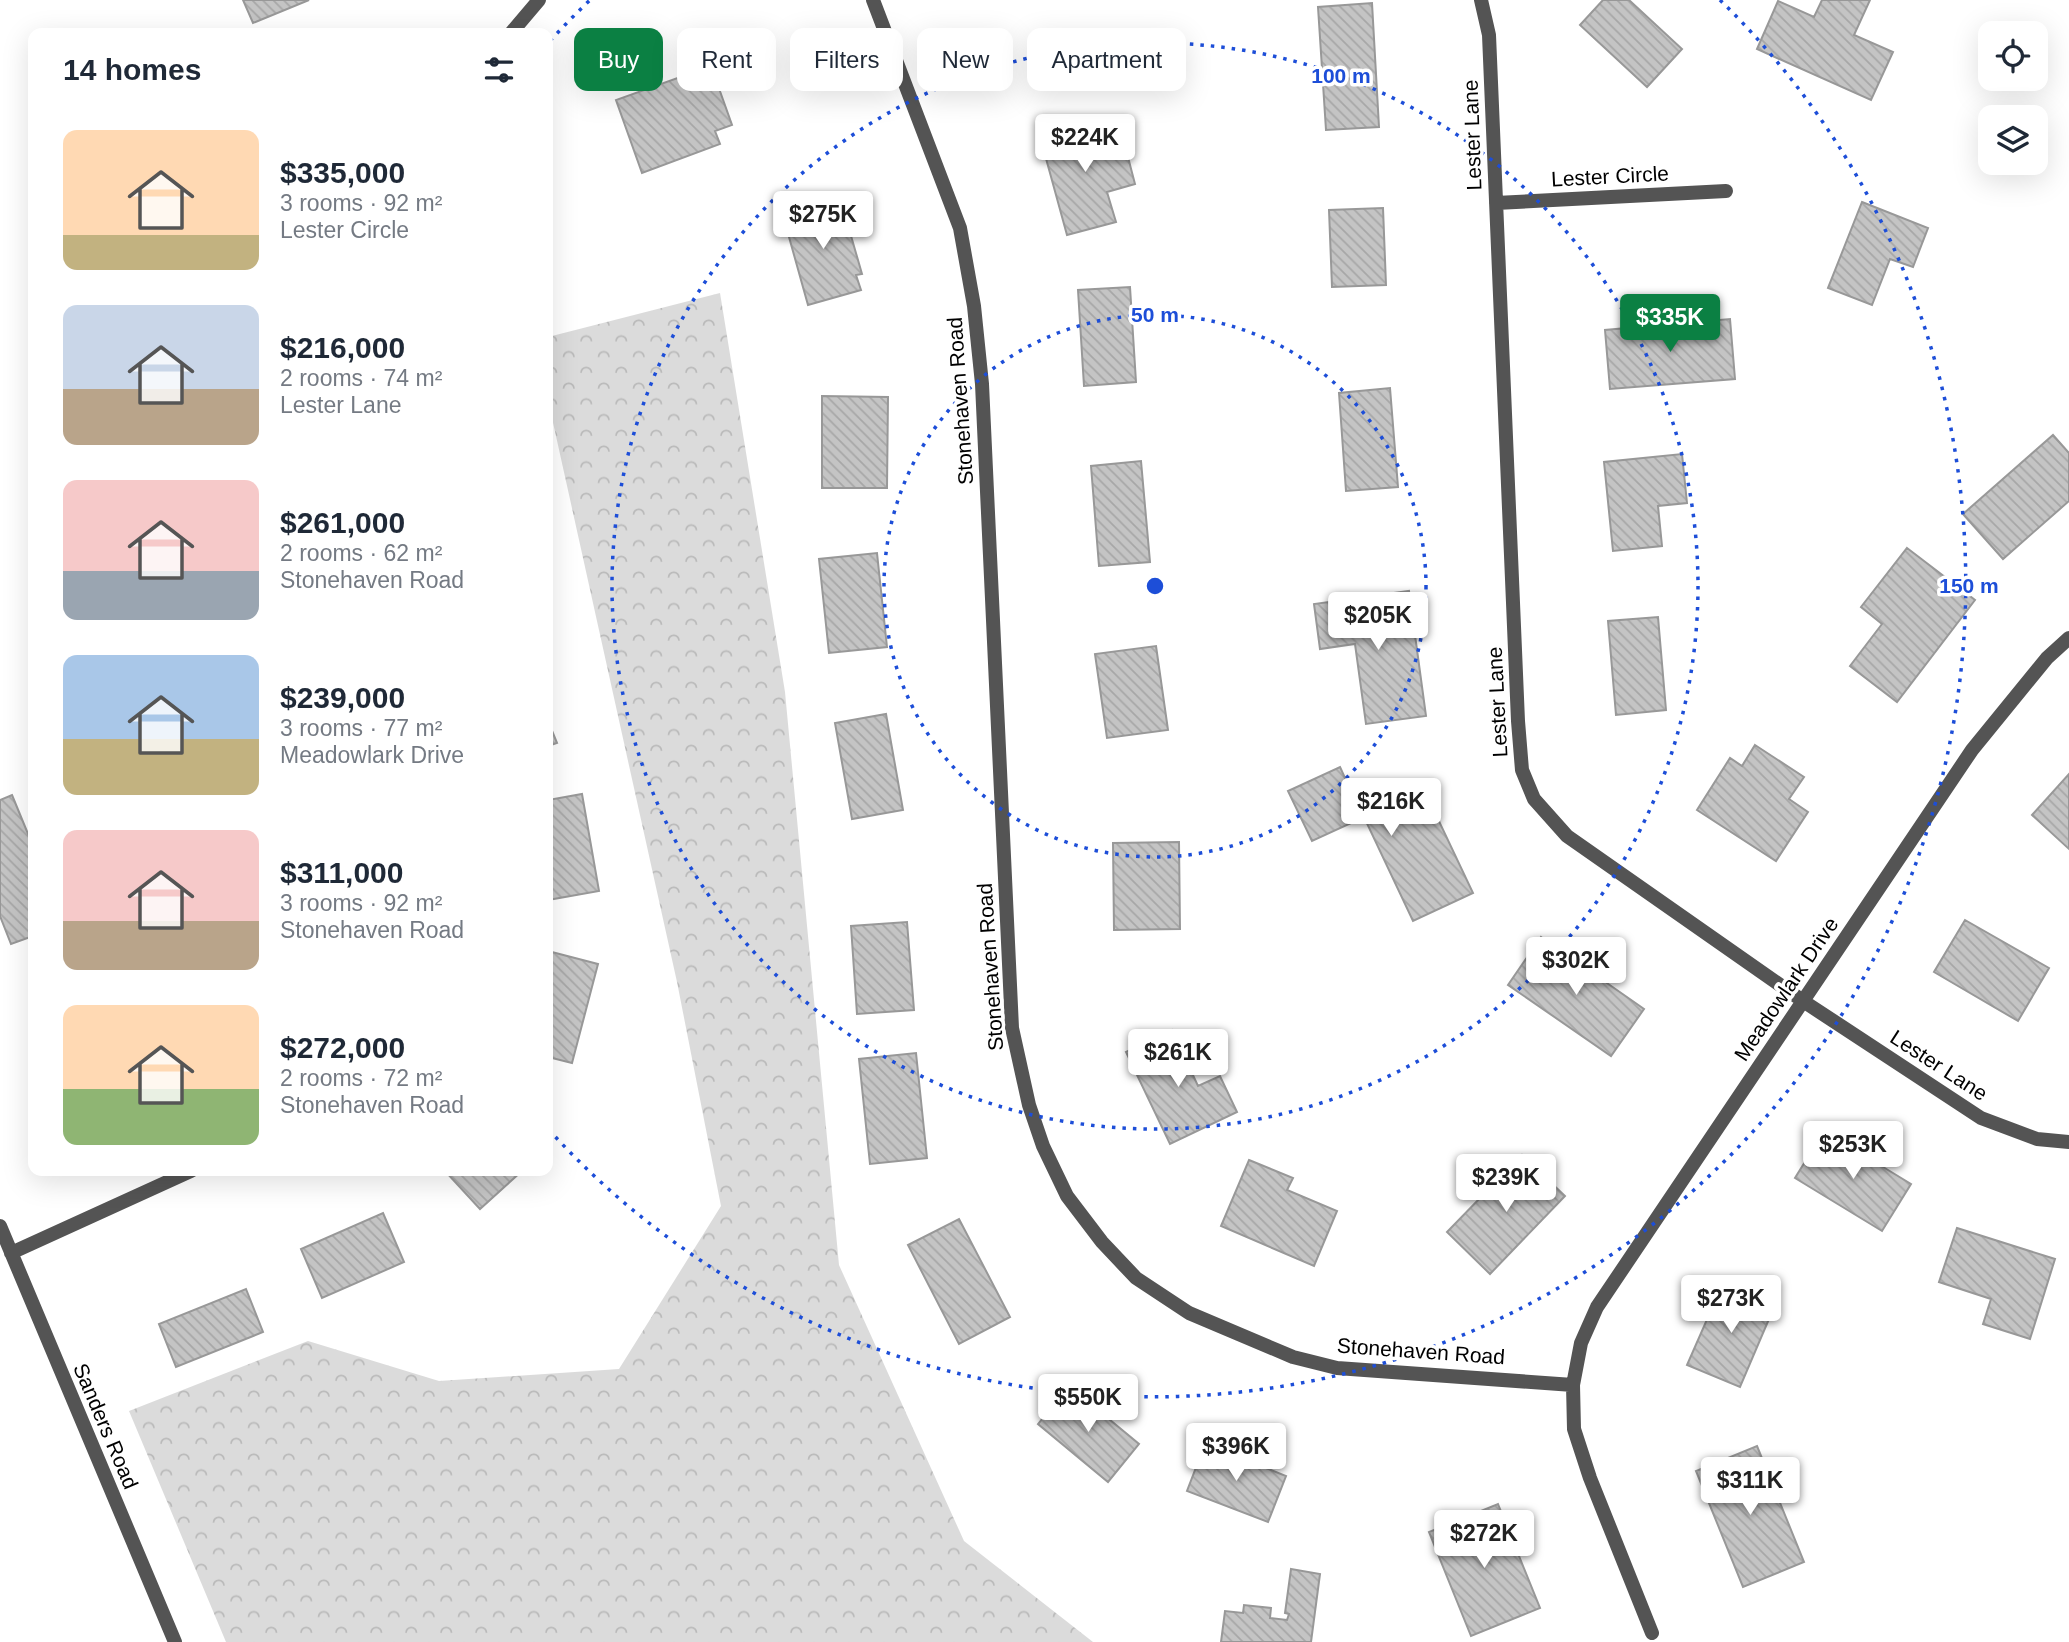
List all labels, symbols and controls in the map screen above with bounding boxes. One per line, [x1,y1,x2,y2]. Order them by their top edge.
map controls [1978,21,2048,175]
button: locate [1978,21,2048,91]
chip: Buy [574,28,663,91]
chip: Rent [677,28,776,91]
chip: Filters [790,28,903,91]
chip: New [917,28,1013,91]
chip: Apartment [1027,28,1186,91]
icon: filters [480,51,518,89]
text: 14 homes [63,53,201,86]
text: 100 m [1311,64,1371,87]
street label: Lester Lane [1459,79,1485,191]
button: layers [1978,105,2048,175]
pin: $224K [1036,114,1134,174]
text: $224K [1051,124,1119,150]
text: $335,000 [280,156,405,189]
icon: home [119,158,203,242]
street label: Lester Circle [1551,161,1669,191]
text: 3 rooms · 92 m² [280,190,442,216]
pin: $275K [774,191,872,251]
text: $275K [789,201,857,227]
text: Lester Circle [280,217,409,243]
pin: $335K [1621,294,1719,354]
text: 50 m [1131,303,1179,326]
text: $335K [1636,304,1704,330]
street label: Stonehaven Road [943,316,977,486]
text: $216,000 [280,331,405,364]
icon: home [119,333,203,417]
text: 2 rooms · 74 m² [280,365,442,391]
text: Lester Lane [280,392,401,418]
text: $261,000 [280,506,405,539]
icon: home [119,508,203,592]
text: 2 rooms · 62 m² [280,540,442,566]
text: Stonehaven Road [280,567,464,593]
centre of rings [1143,574,1167,598]
text: 150 m [1939,574,1999,597]
pin: $205K [1329,592,1427,652]
text: $205K [1344,602,1412,628]
street label: Lester Lane [1483,646,1511,758]
text: $239,000 [280,681,405,714]
icon: home [119,683,203,767]
text: 3 rooms · 77 m² [280,715,442,741]
text: Meadowlark Drive [280,742,464,768]
pin: $216K [1342,778,1440,838]
text: $216K [1357,788,1425,814]
text: $311,000 [280,856,403,889]
icon: home [119,858,203,942]
street label: Stonehaven Road [973,882,1007,1052]
text: 3 rooms · 92 m² [280,890,442,916]
street label: Meadowlark Drive [1729,913,1843,1065]
text: Stonehaven Road [280,917,464,943]
pin: $302K [1527,937,1625,997]
text: $302K [1542,947,1610,973]
street label: Lester Lane [1886,1025,1992,1105]
pin: $261K [1129,1030,1227,1089]
text: $272,000 [280,1031,405,1064]
icon: home [119,1033,203,1117]
text: $261K [1144,1039,1212,1065]
text: 2 rooms · 72 m² [280,1065,442,1091]
text: Stonehaven Road [280,1092,464,1118]
pin: $253K [1804,1122,1902,1181]
text: $253K [1819,1131,1887,1157]
pin: $239K [1457,1154,1555,1214]
text: $239K [1472,1164,1540,1190]
pin: $273K [1682,1276,1780,1335]
text: $273K [1697,1285,1765,1311]
street label: Stonehaven Road [1336,1334,1506,1368]
street label: Sanders Road [69,1360,143,1492]
pin: $550K [1039,1374,1137,1434]
text: $550K [1054,1384,1122,1410]
pin: $396K [1187,1424,1285,1483]
text: $396K [1202,1433,1270,1459]
pin: $311K [1701,1458,1799,1517]
text: $311K [1717,1467,1783,1493]
pin: $272K [1435,1510,1533,1570]
text: $272K [1450,1520,1518,1546]

